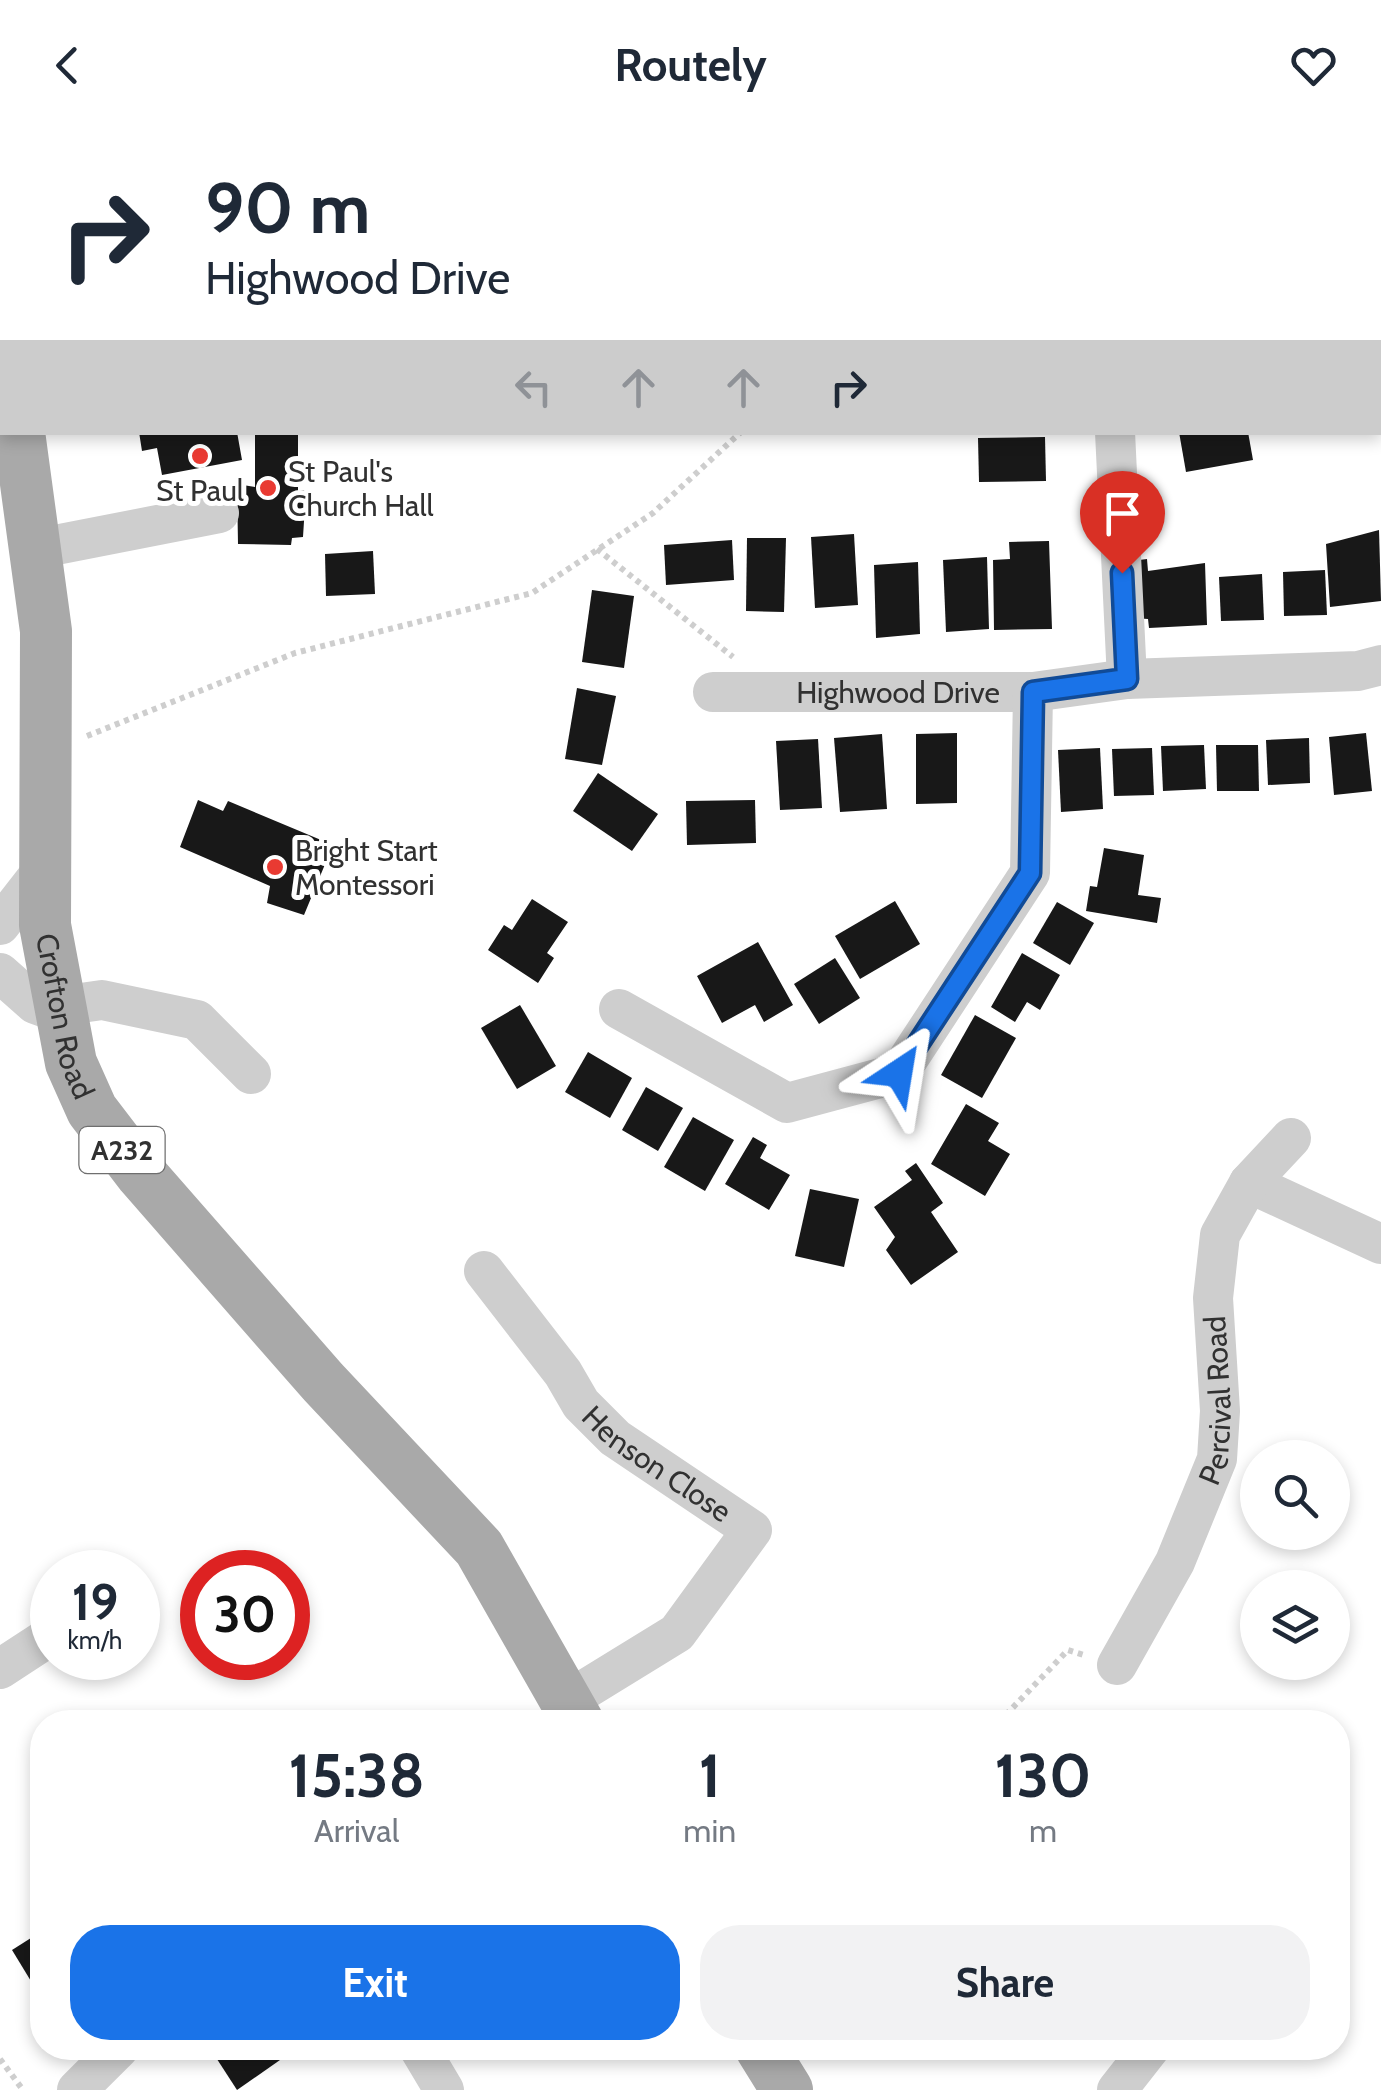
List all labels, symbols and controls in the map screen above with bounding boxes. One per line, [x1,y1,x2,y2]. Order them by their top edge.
icon: back [40,38,95,93]
text: Routely [614,38,767,92]
icon: heart [1286,38,1341,93]
text: 90 m [205,165,370,251]
icon: right [40,170,170,300]
text: Highwood Drive [205,251,510,305]
icon: left [506,360,561,415]
icon: ahead [611,360,666,415]
icon: ahead [716,360,771,415]
icon: right [821,360,876,415]
marker: St Paul [189,445,211,467]
place label: St Paul's Church Hall [288,453,434,524]
pin [1080,471,1165,574]
place label: St Paul [156,472,244,509]
marker: St Paul's Church Hall [257,477,279,499]
icon: arrive [1095,486,1150,541]
street label: Highwood Drive [796,674,1000,711]
place label: Bright Start Montessori [295,832,438,903]
marker: Bright Start Montessori [264,856,286,878]
street label: Crofton Road [28,930,103,1104]
position arrow [847,1021,951,1125]
road number: A232 [80,1127,164,1173]
street label: Percival Road [1190,1315,1239,1490]
street label: Henson Close [575,1398,739,1530]
map controls [1240,1440,1350,1680]
button: search [1240,1440,1350,1550]
speed limit sign: 30 [180,1550,310,1680]
button: layers [1240,1570,1350,1680]
text: 19 [72,1572,118,1633]
text: km/h [68,1625,122,1655]
text: 15:38 [289,1739,425,1812]
text: 1 [699,1739,721,1812]
text: 130 [995,1739,1091,1812]
text: Arrival [314,1811,399,1850]
text: min [683,1811,736,1850]
text: m [1029,1811,1057,1850]
button: Exit [70,1925,680,2040]
button: Share [700,1925,1310,2040]

